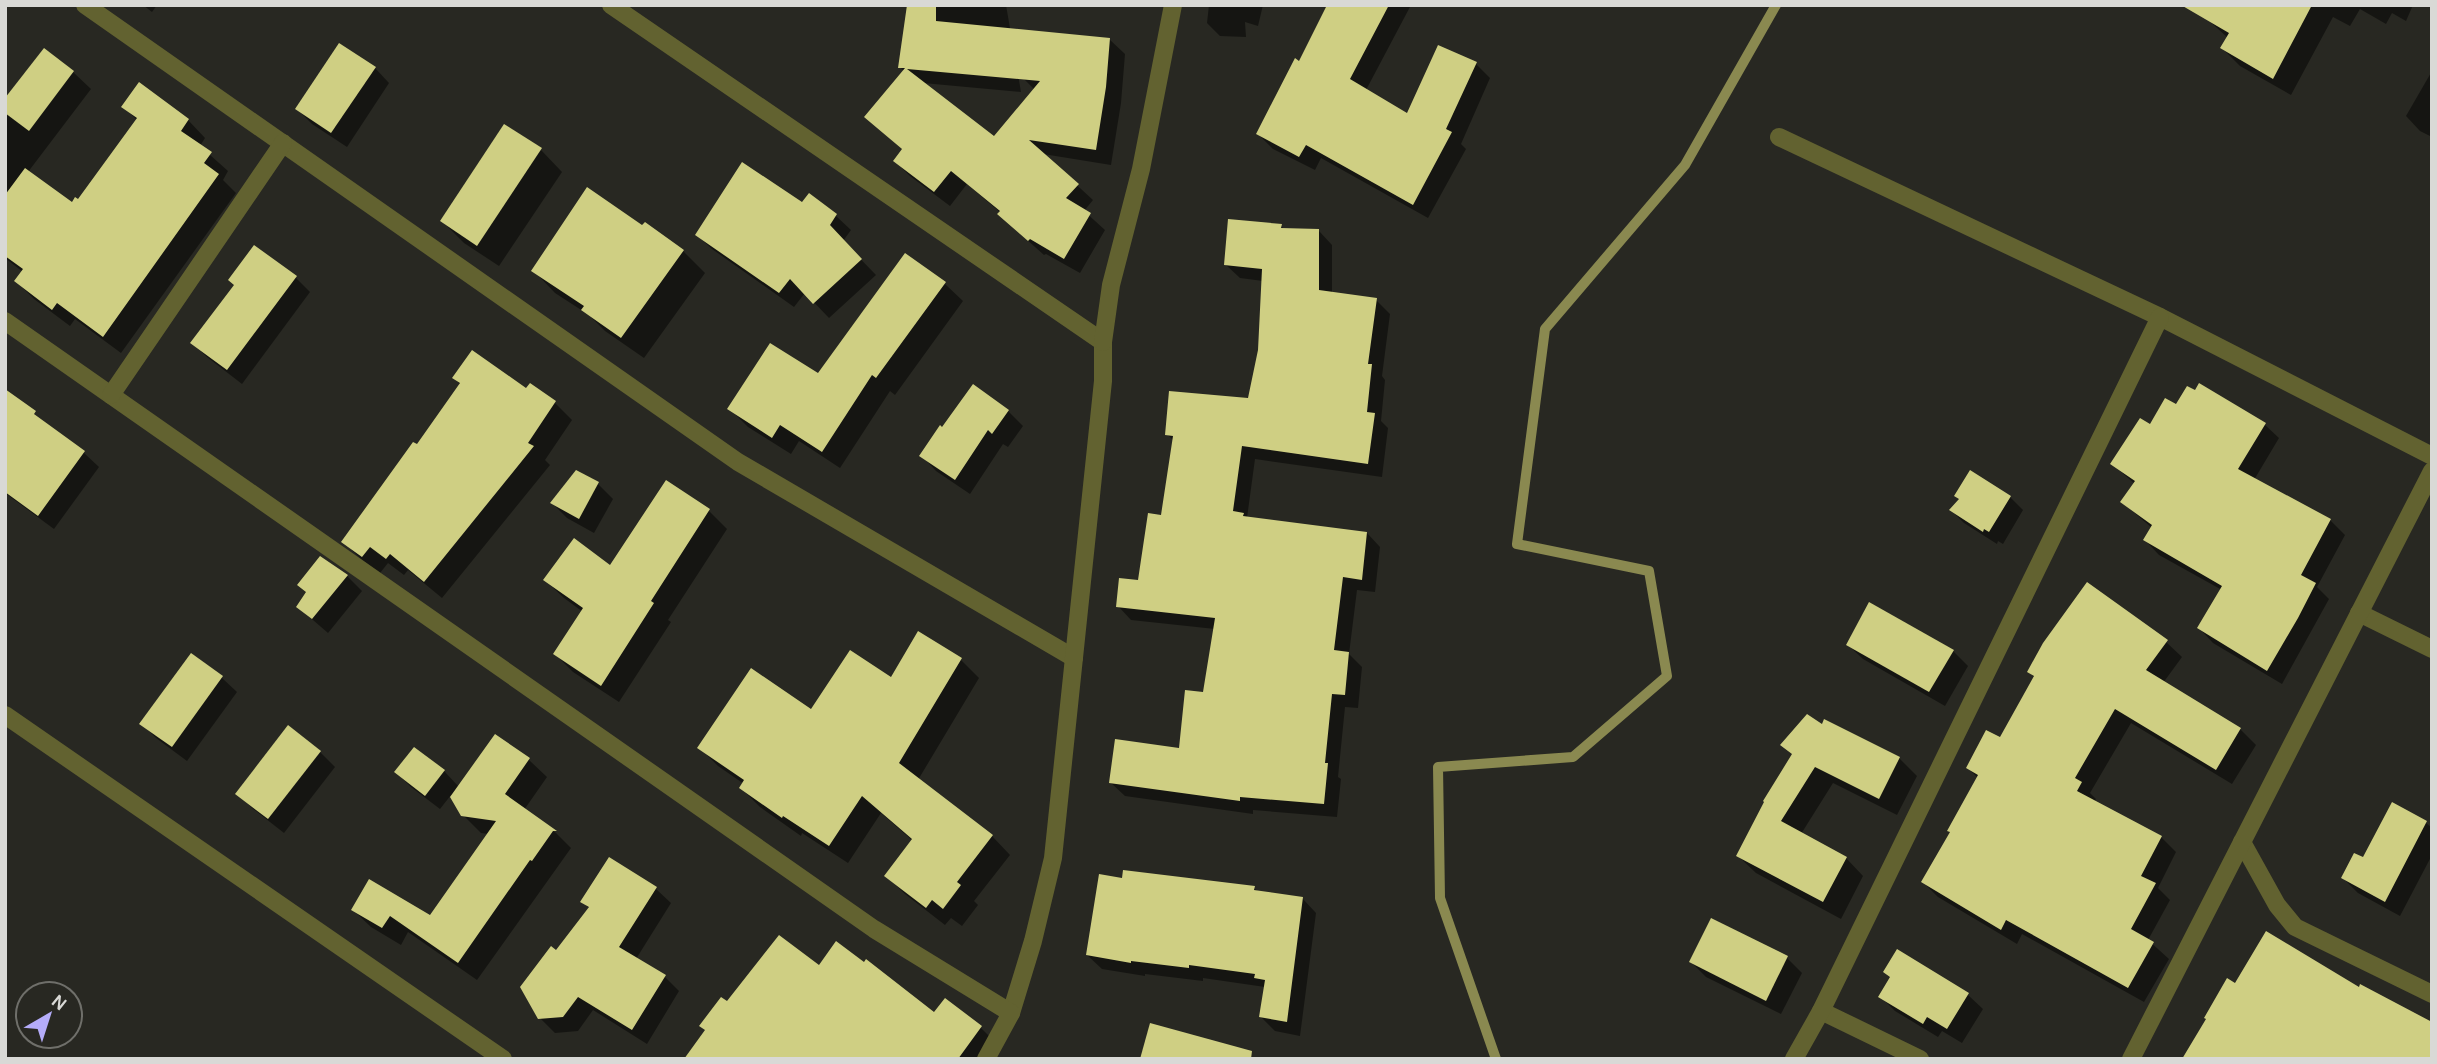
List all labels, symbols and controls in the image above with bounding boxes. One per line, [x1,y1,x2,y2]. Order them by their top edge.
north arrow [14,980,84,1050]
text: N [47,990,71,1015]

